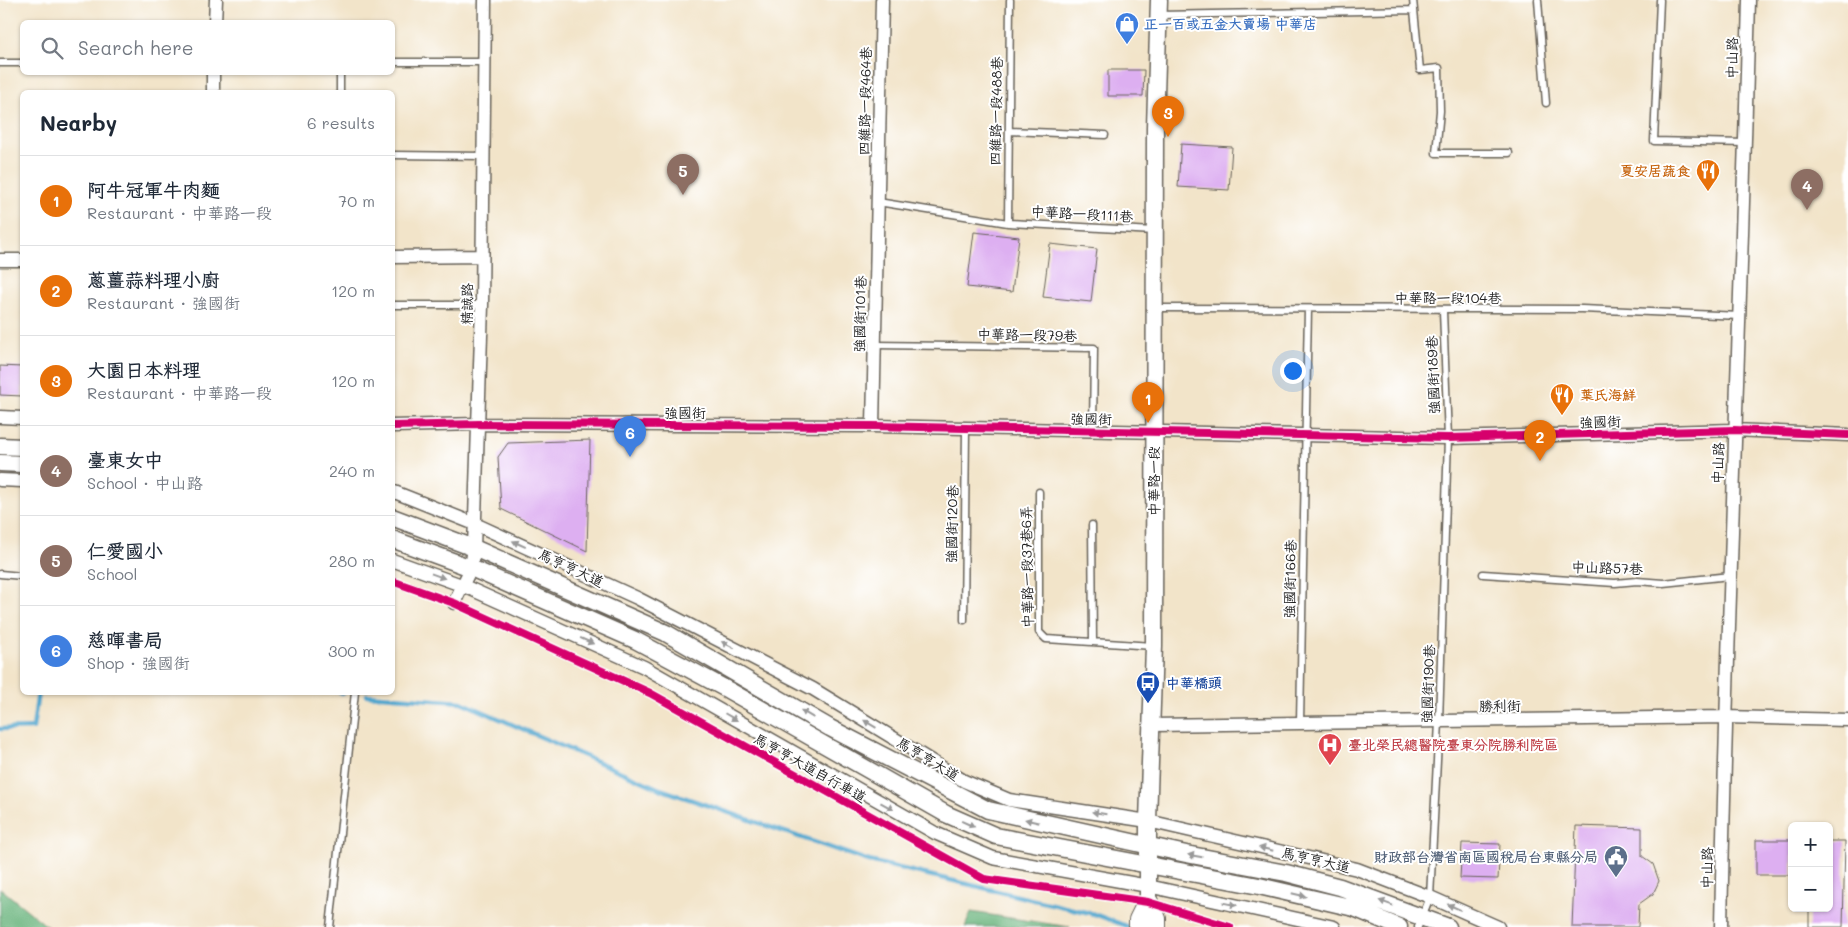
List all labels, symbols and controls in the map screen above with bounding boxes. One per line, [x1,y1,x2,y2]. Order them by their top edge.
shop icon: 正一百或五金大賣場 中華店 [1114,11,1140,45]
place label: 正一百或五金大賣場 中華店 [1144,14,1317,33]
search box [20,20,395,75]
icon: search [38,34,66,62]
text: Search here [78,35,194,60]
street label: 中山路 [1722,37,1741,79]
street label: 四維路一段464巷 [854,45,875,156]
street label: 四維路一段488巷 [985,55,1006,166]
pin: 3 [1152,96,1184,137]
text: Nearby [40,109,117,136]
text: 6 results [307,112,375,133]
pin: 5 [667,154,699,195]
restaurant icon: 夏安居蔬食 [1695,158,1721,192]
place label: 夏安居蔬食 [1620,161,1690,180]
pin: 4 [1791,169,1823,210]
text: 阿牛冠軍牛肉麵 [87,177,220,202]
text: 1 [52,190,60,211]
text: 70 m [338,190,375,211]
street label: 中華路一段111巷 [1030,201,1135,226]
text: Restaurant · 中華路一段 [87,202,272,223]
text: 蔥薑蒜料理小廚 [87,267,220,292]
street label: 強國街101巷 [849,274,870,353]
text: 2 [52,280,60,301]
text: 120 m [331,280,375,301]
street label: 精誠路 [457,283,476,325]
street label: 中華路一段104巷 [1394,288,1503,307]
text: Restaurant · 強國街 [87,292,240,313]
street label: 中華路一段79巷 [977,324,1078,345]
street label: 強國街189巷 [1422,334,1443,415]
text: 大園日本料理 [87,357,201,382]
your location [1280,358,1306,384]
text: 3 [51,370,61,391]
text: 120 m [331,370,375,391]
text: Restaurant · 中華路一段 [87,382,272,403]
pin: 1 [1132,382,1164,423]
restaurant icon: 葉氏海鮮 [1549,382,1575,416]
place label: 葉氏海鮮 [1580,385,1637,404]
street label: 強國街 [664,403,706,422]
street label: 強國街 [1070,409,1112,428]
street label: 強國街 [1579,411,1621,432]
pin: 6 [614,416,646,457]
pin: 2 [1524,420,1556,461]
street label: 中山路 [1707,442,1728,484]
street label: 中華路一段 [1144,446,1163,516]
text: 臺東女中 [87,447,163,472]
text: 4 [51,460,61,481]
text: 240 m [329,460,375,481]
text: School · 中山路 [87,472,203,493]
street label: 強國街120巷 [941,483,962,564]
street label: 中華路一段37巷6弄 [1016,506,1037,628]
text: 仁愛國小 [87,538,163,563]
street label: 強國街166巷 [1279,538,1300,619]
one-way arrow [512,540,526,548]
street label: 馬亨亨大道 [535,544,607,591]
text: 5 [51,550,61,571]
text: 280 m [329,550,375,571]
street label: 中山路57巷 [1571,557,1644,578]
text: School [87,563,137,584]
one-way arrow [431,573,446,580]
text: 慈暉書局 [87,627,163,652]
one-way arrow [580,638,594,646]
text: 6 [51,640,61,661]
text: 300 m [328,640,375,661]
one-way arrow [721,641,736,649]
street label: 強國街190巷 [1417,643,1438,724]
text: Shop · 強國街 [87,652,190,673]
bus stop icon: 中華橋頭 [1135,670,1161,704]
place label: 中華橋頭 [1166,673,1222,692]
street label: 勝利街 [1479,696,1521,715]
one-way arrow [801,710,814,719]
one-way arrow [724,712,738,721]
one-way arrow [864,719,877,728]
street label: 馬亨亨大道自行車道 [751,729,870,806]
street label: 馬亨亨大道 [893,732,963,785]
hospital icon: 臺北榮民總醫院臺東分院勝利院區 [1317,732,1343,766]
place label: 臺北榮民總醫院臺東分院勝利院區 [1348,735,1558,754]
one-way arrow [880,802,895,810]
one-way arrow [1091,809,1107,817]
one-way arrow [1025,817,1040,825]
one-way arrow [961,821,975,829]
map controls [1788,822,1833,912]
button: + [1788,822,1833,867]
street label: 馬亨亨大道 [1280,842,1352,877]
public building icon: 財政部台灣省南區國稅局台東縣分局 [1603,844,1629,878]
one-way arrow [1258,845,1273,853]
place label: 財政部台灣省南區國稅局台東縣分局 [1374,847,1598,866]
street label: 中山路 [1697,847,1716,889]
one-way arrow [1187,852,1202,860]
button: − [1788,867,1833,912]
one-way arrow [1291,891,1306,899]
one-way arrow [1378,899,1393,907]
one-way arrow [1222,901,1238,909]
one-way arrow [1447,903,1461,911]

